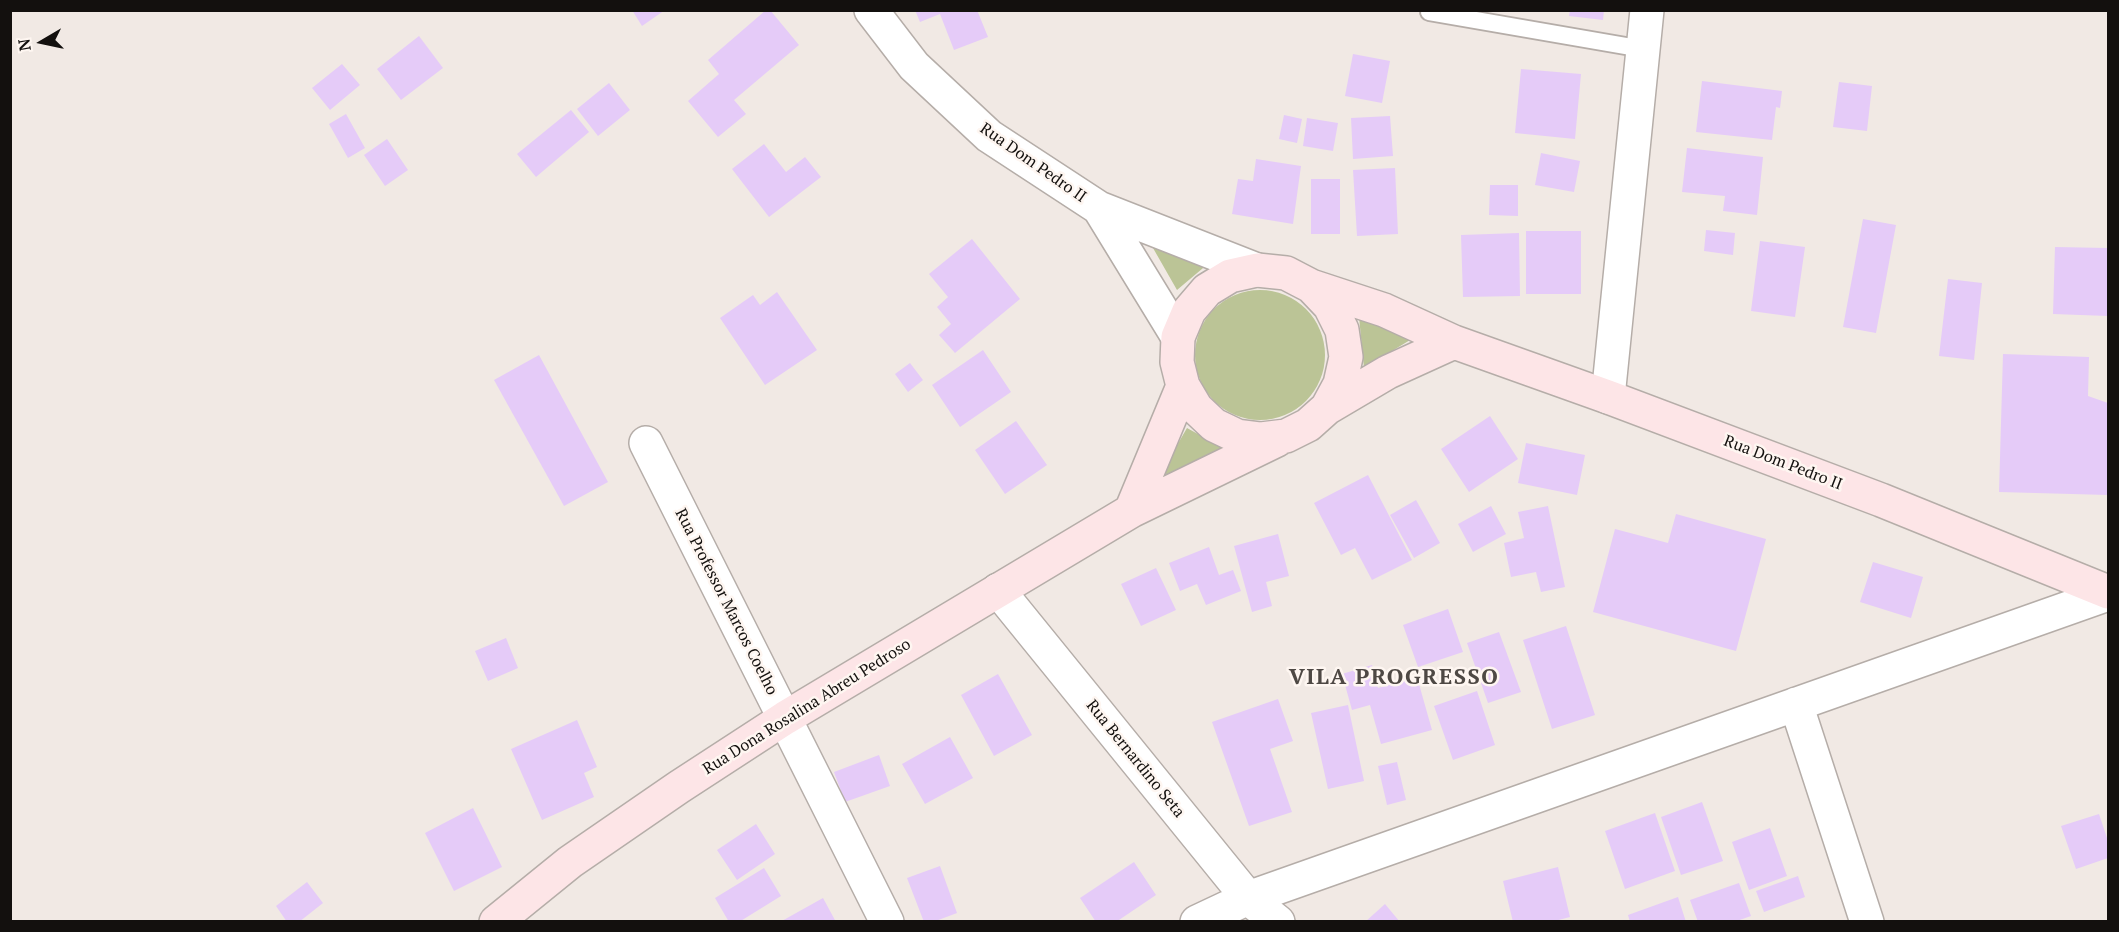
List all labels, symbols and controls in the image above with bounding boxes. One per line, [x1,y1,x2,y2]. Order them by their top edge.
north arrow [12,12,72,72]
text: N [12,37,36,53]
street label: Rua Dom Pedro II [976,119,1090,207]
street label: Rua Dom Pedro II [1721,432,1845,494]
street label: Rua Professor Marcos Coelho [671,506,781,698]
street label: Rua Dona Rosalina Abreu Pedroso [700,635,914,779]
district label: VILA PROGRESSO [1289,665,1499,691]
street label: Rua Bernardino Seta [1082,696,1188,822]

